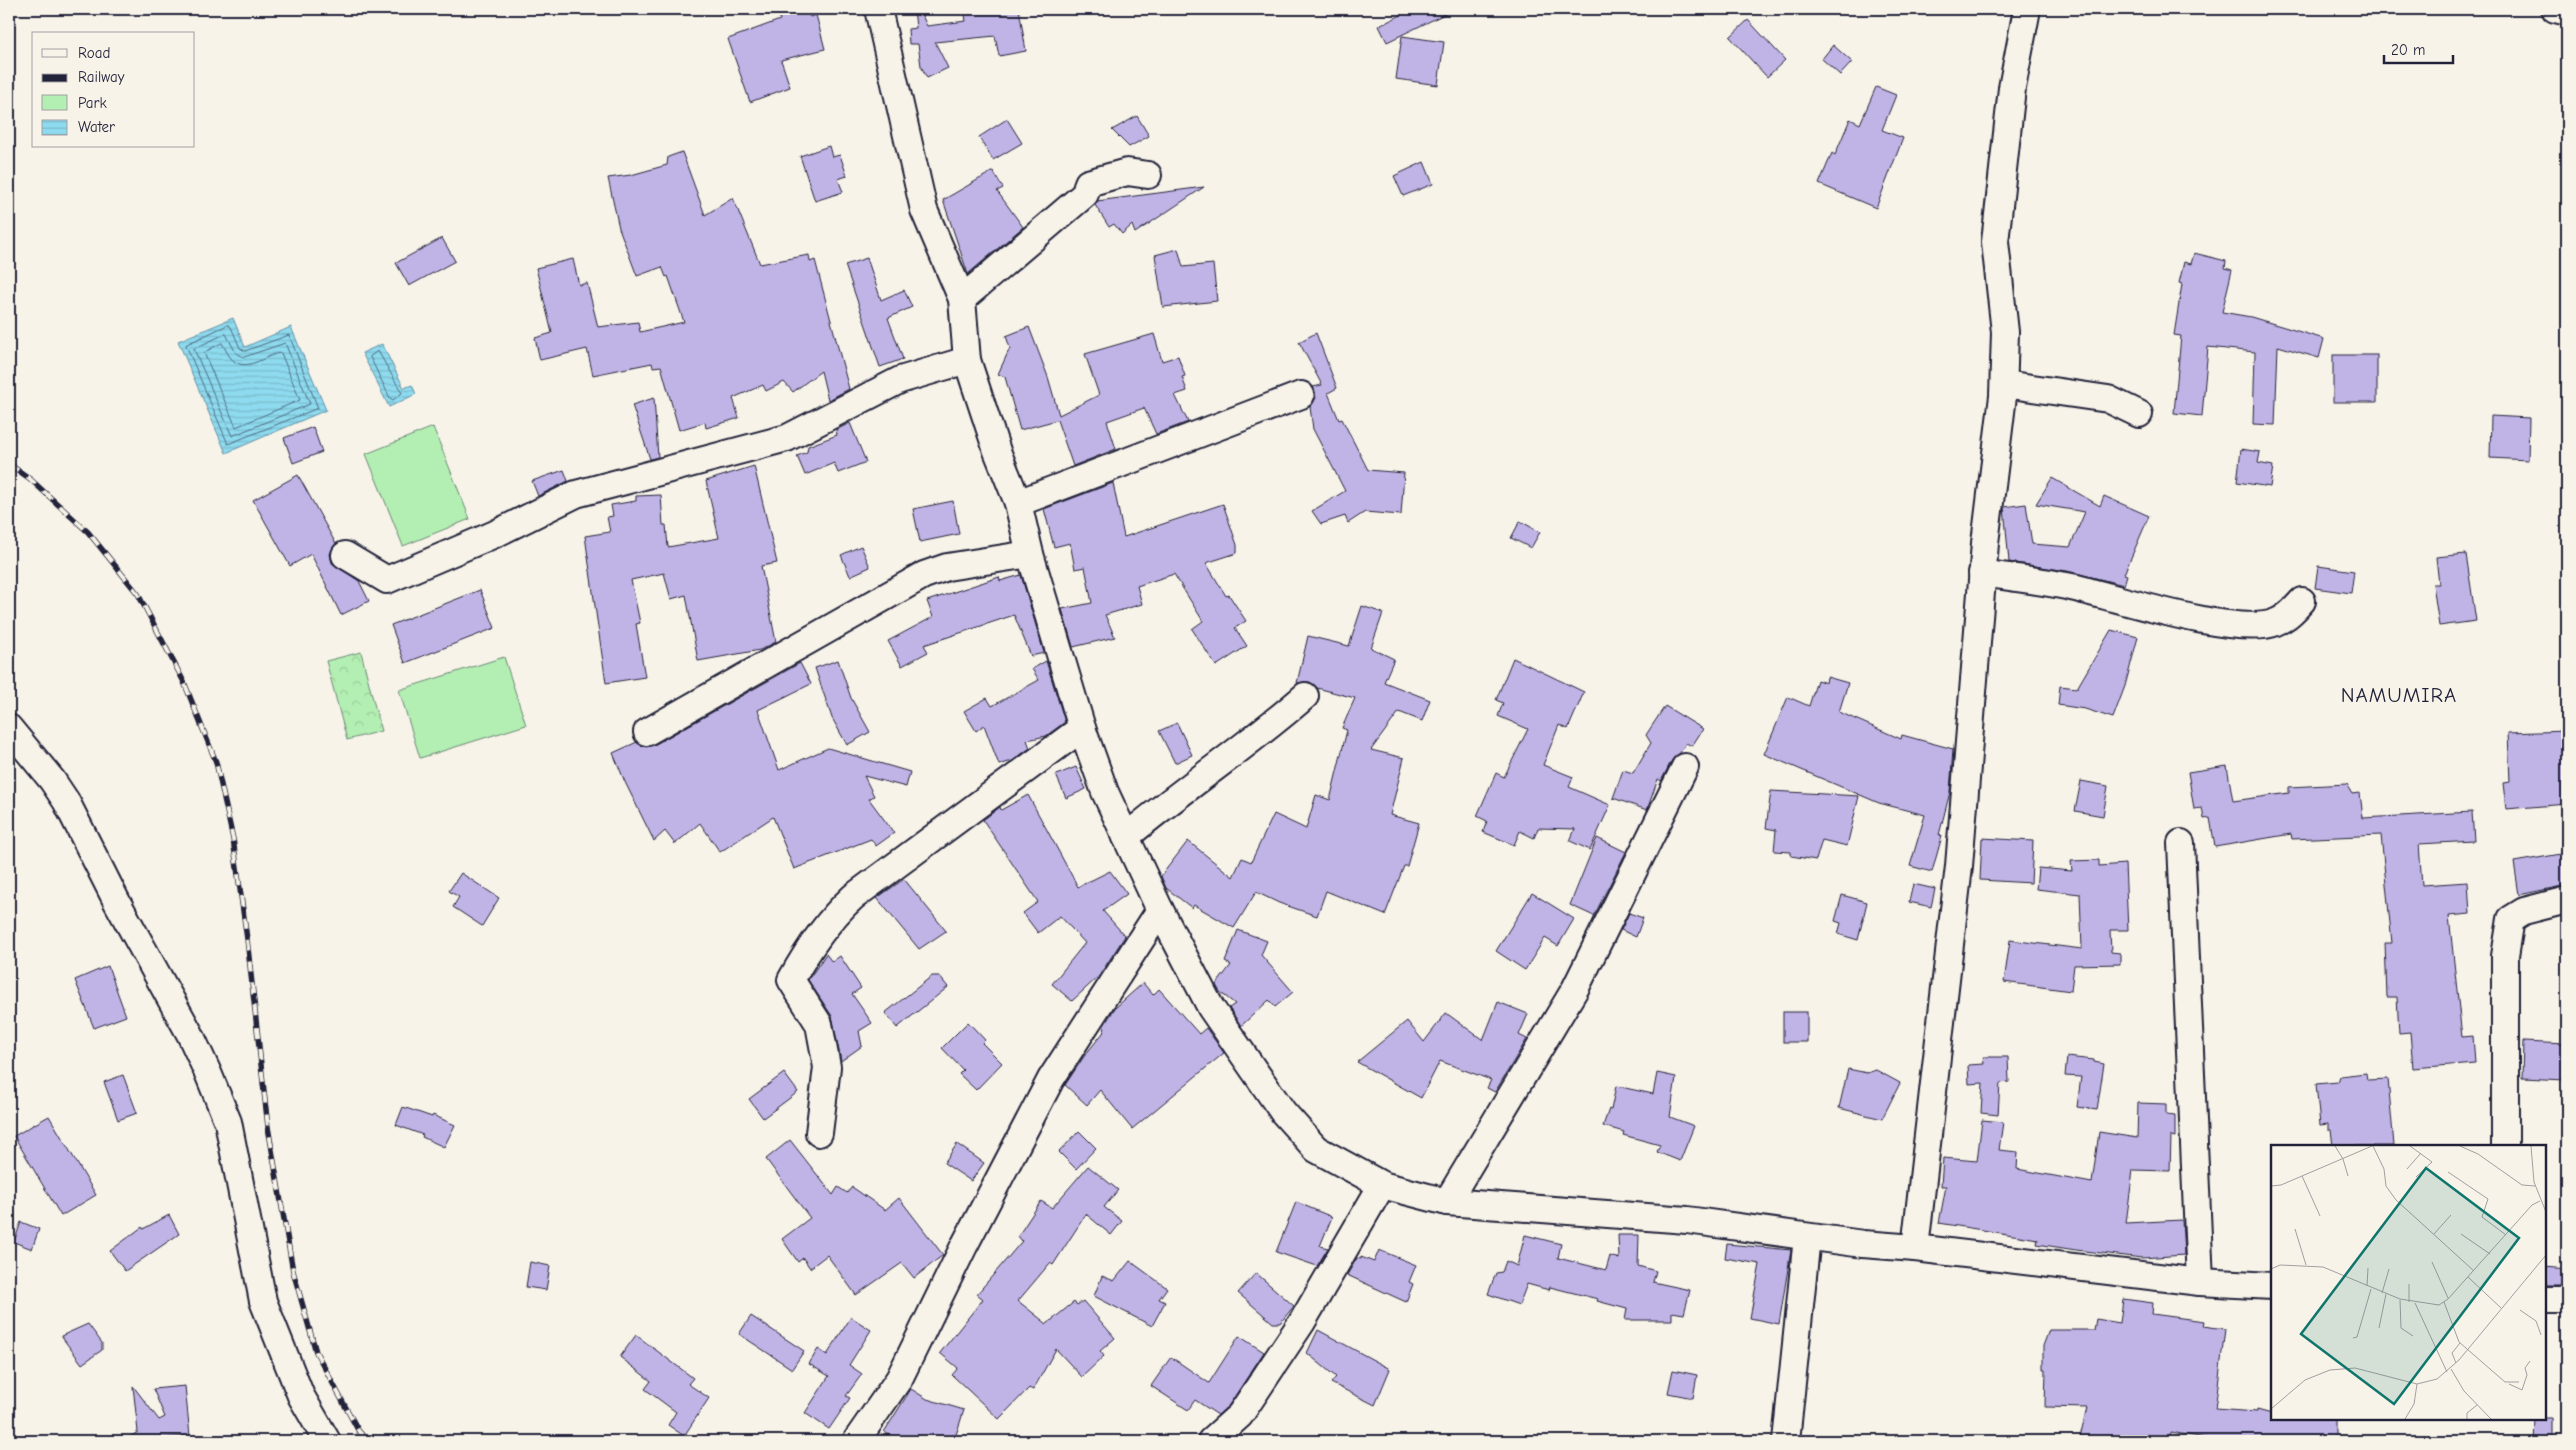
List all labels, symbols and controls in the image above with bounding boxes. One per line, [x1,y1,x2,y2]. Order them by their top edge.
legend [32,32,195,148]
scale bar [2384,32,2452,64]
text: 20 m [2391,41,2425,59]
text: Road [78,44,110,62]
text: Railway [78,68,125,86]
text: Park [78,94,107,112]
text: Water [78,118,115,136]
district label: NAMUMIRA [2341,683,2457,707]
inset map [2271,1145,2546,1420]

